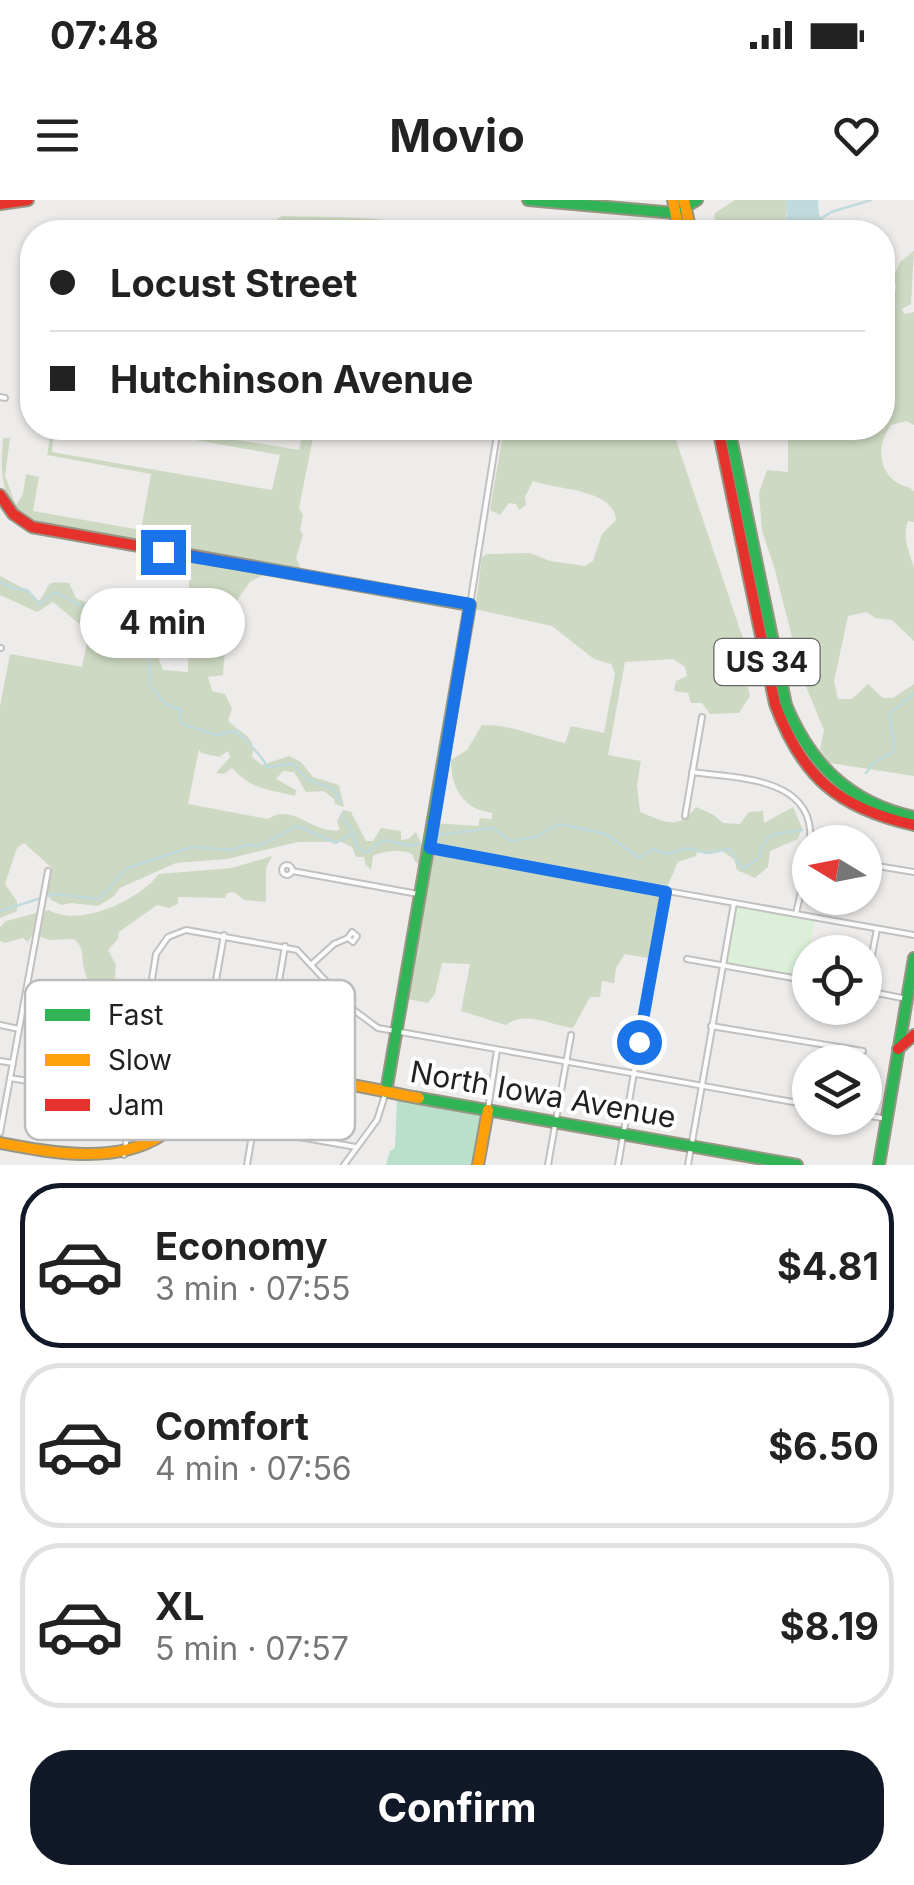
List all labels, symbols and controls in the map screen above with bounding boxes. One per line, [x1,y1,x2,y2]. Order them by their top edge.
text: 07:48 [50,12,159,58]
icon: menu [30,108,85,163]
text: Movio [389,108,525,163]
icon: heart [829,108,884,163]
text: Locust Street [110,260,358,306]
text: Hutchinson Avenue [110,356,473,402]
route end [141,530,186,575]
callout: 4 min [80,587,246,657]
text: 4 min [119,603,206,642]
road number: US 34 [714,639,820,685]
north arrow [792,825,882,915]
map controls [792,825,882,1135]
button: locate [792,935,882,1025]
legend [25,980,355,1140]
text: Fast [108,998,164,1032]
route start [617,1020,662,1065]
text: Slow [108,1043,172,1077]
button: layers [792,1045,882,1135]
street label: North Iowa Avenue [408,1053,679,1135]
text: Jam [108,1088,164,1122]
icon: car [35,1221,125,1311]
text: Economy [155,1223,328,1269]
text: $4.81 [777,1243,879,1289]
text: 3 min · 07:55 [155,1269,350,1308]
icon: car [35,1401,125,1491]
text: Comfort [155,1403,309,1449]
text: $6.50 [768,1423,879,1469]
text: 4 min · 07:56 [155,1449,352,1488]
icon: car [35,1581,125,1671]
text: XL [155,1583,205,1629]
text: $8.19 [780,1603,879,1649]
text: 5 min · 07:57 [155,1629,349,1668]
button: Confirm [30,1750,884,1865]

